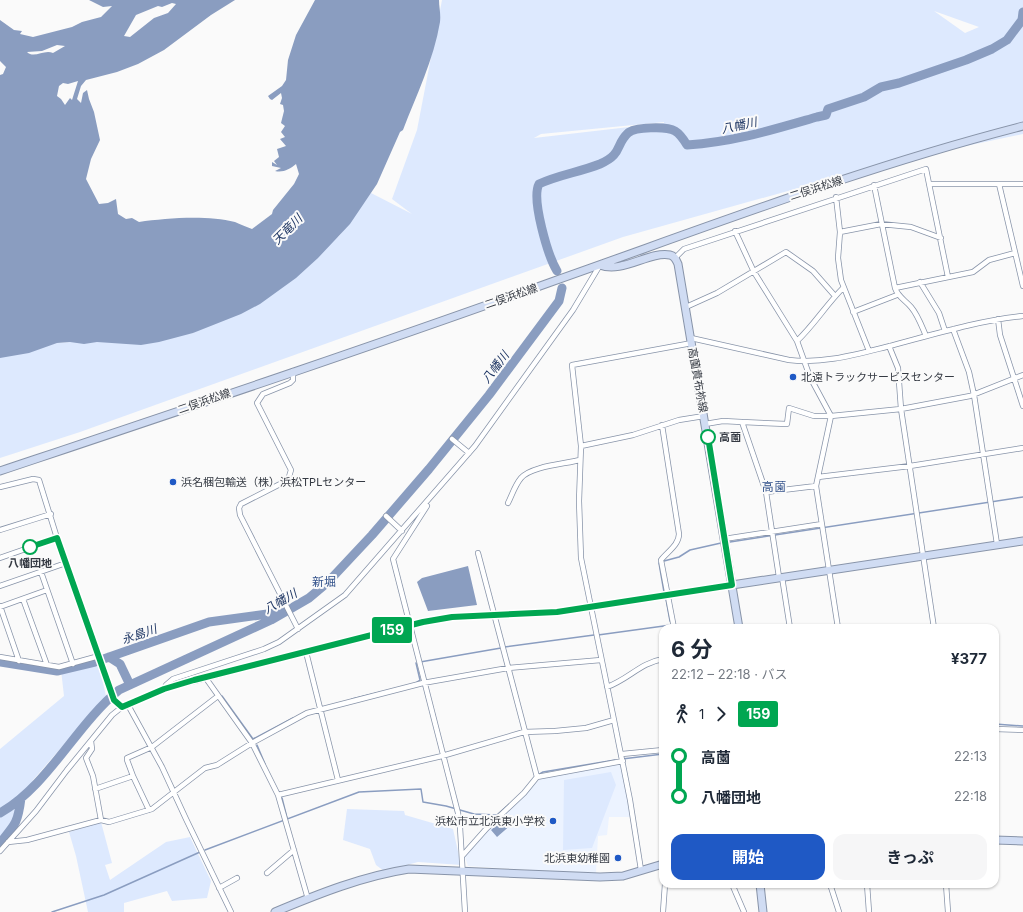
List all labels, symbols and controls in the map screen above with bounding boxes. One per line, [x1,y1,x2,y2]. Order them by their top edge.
water label: 八幡川 [720,114,760,136]
street label: 二俣浜松線 [788,173,844,203]
water label: 天竜川 [269,210,306,247]
street label: 二俣浜松線 [483,280,539,312]
street label: 高薗貴布祢線 [685,346,711,414]
water label: 八幡川 [478,347,513,386]
place label: 北遠トラックサービスセンター [801,370,955,384]
marker: 北遠トラックサービスセンター [788,372,798,382]
street label: 二俣浜松線 [176,385,232,417]
marker: 高薗 [700,429,716,445]
place label: 高薗 [719,430,741,444]
place label: 浜名梱包輸送（株）浜松TPLセンター [181,475,366,489]
marker: 浜名梱包輸送（株）浜松TPLセンター [168,477,178,487]
district label: 高薗 [762,479,786,494]
marker: 八幡団地 [22,539,38,555]
place label: 八幡団地 [8,556,52,570]
district label: 新堀 [312,574,336,589]
water label: 八幡川 [261,585,301,616]
line badge: 159 [369,617,415,643]
water label: 永島川 [120,620,160,647]
text: 159 [380,621,404,638]
text: 6 分 [671,636,713,662]
text: ¥377 [951,649,987,668]
text: 22:12 – 22:18 · バス [671,666,788,682]
icon: walk [671,703,693,725]
icon: forward [710,703,732,725]
text: 159 [746,705,770,722]
text: 1 [699,706,704,722]
text: 高薗 [701,748,731,767]
text: 22:13 [954,748,987,764]
text: 八幡団地 [701,788,761,807]
text: 22:18 [954,788,987,804]
place label: 浜松市立北浜東小学校 [435,814,545,828]
marker: 浜松市立北浜東小学校 [548,816,558,826]
button: 開始 [671,834,825,880]
button: きっぷ [833,834,987,880]
place label: 北浜東幼稚園 [544,851,610,865]
marker: 北浜東幼稚園 [613,853,623,863]

